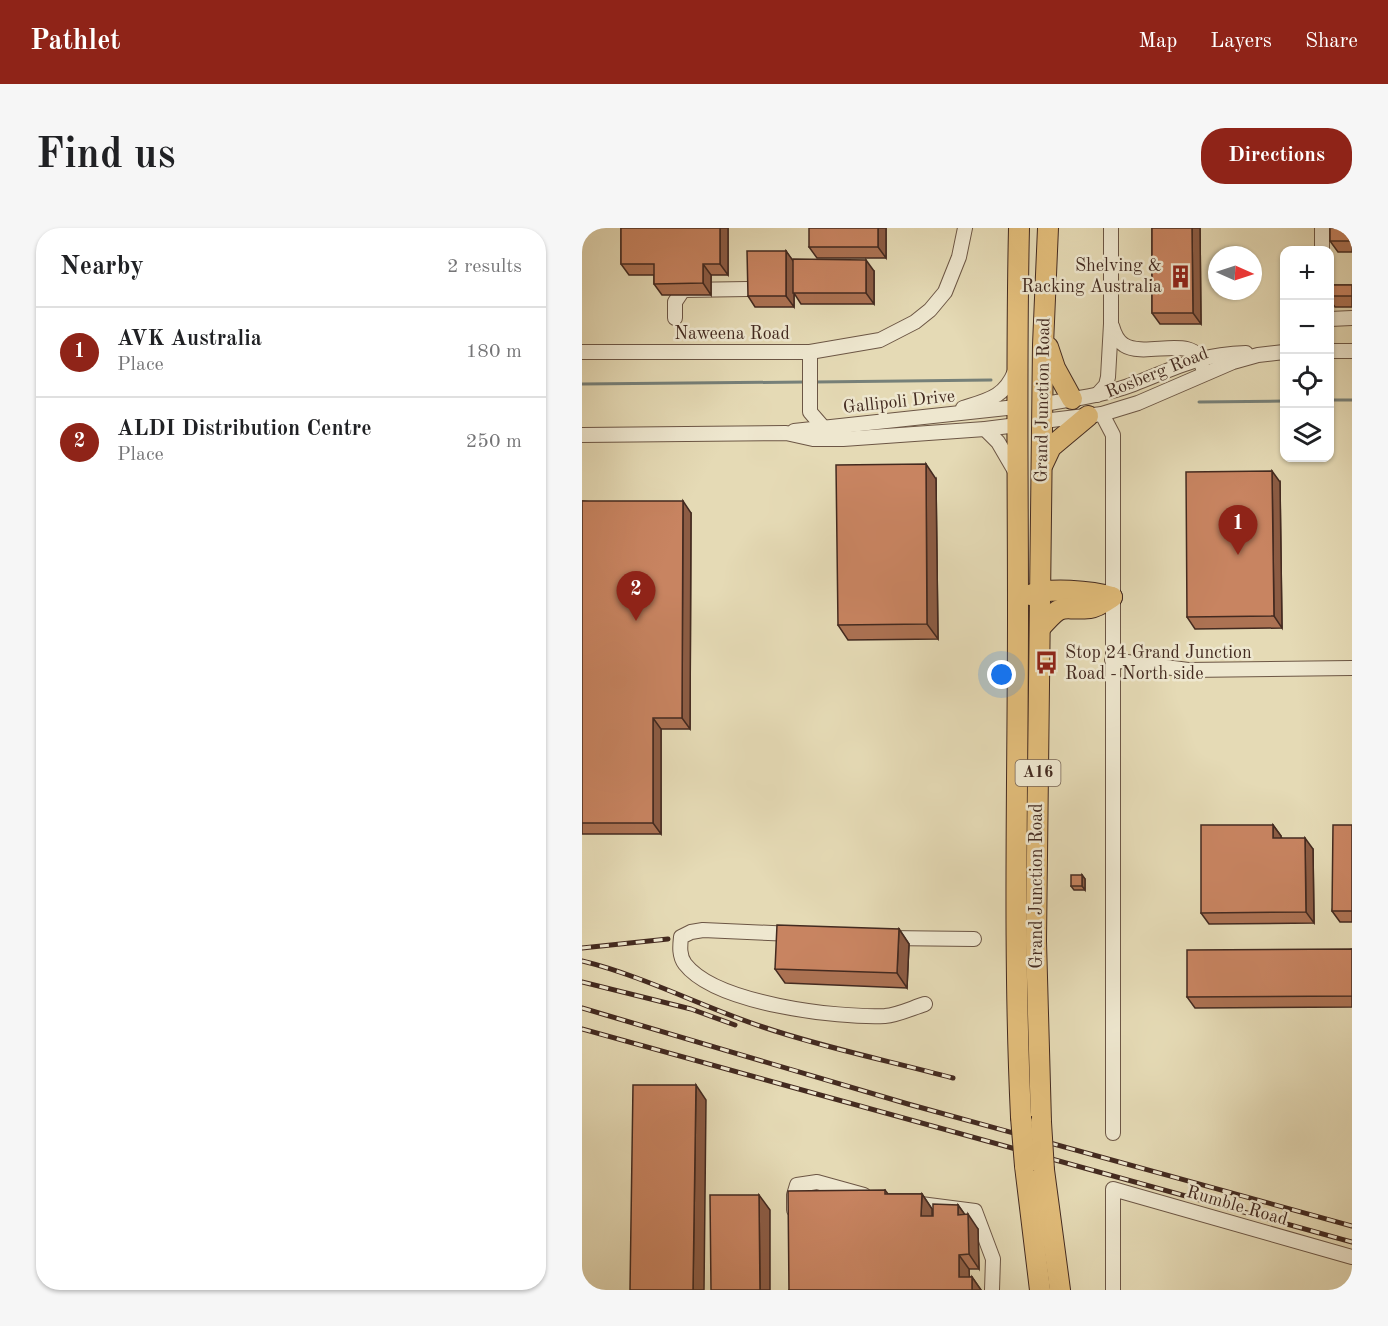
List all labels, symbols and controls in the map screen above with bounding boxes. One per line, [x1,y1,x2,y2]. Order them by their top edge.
text: Pathlet [30,28,121,56]
text: Map [1138,31,1177,52]
text: Layers [1210,31,1272,52]
text: Share [1305,31,1358,52]
button: Directions [1201,128,1352,184]
text: Find us [36,135,175,177]
north arrow [1208,246,1262,300]
map controls [1280,246,1334,462]
button: + [1280,246,1334,300]
text: Nearby [60,254,144,280]
text: 2 results [447,257,522,277]
place label: Shelving & Racking Australia [1021,257,1162,296]
building icon: Shelving & Racking Australia [1167,263,1193,289]
button: − [1280,300,1334,354]
street label: Grand Junction Road [1033,317,1053,483]
street label: Naweena Road [674,325,790,343]
text: AVK Australia [117,328,262,350]
text: 1 [74,342,85,362]
text: 180 m [466,342,522,362]
street label: Rosberg Road [1103,344,1211,402]
button: locate [1280,354,1334,408]
text: Place [117,355,164,375]
street label: Gallipoli Drive [842,387,956,417]
button: layers [1280,408,1334,462]
text: ALDI Distribution Centre [117,418,372,440]
text: 2 [74,432,85,452]
text: 250 m [466,432,522,452]
text: Place [117,445,164,465]
pin: 1 [1218,506,1258,555]
pin: 2 [616,572,656,621]
place label: Stop 24 Grand Junction Road - North side [1065,644,1252,683]
bus stop icon: Stop 24 Grand Junction Road - North side [1034,650,1060,676]
your location [987,660,1016,689]
road number: A16 [1016,760,1060,786]
street label: Grand Junction Road [1028,803,1046,969]
street label: Rumble Road [1184,1183,1290,1229]

